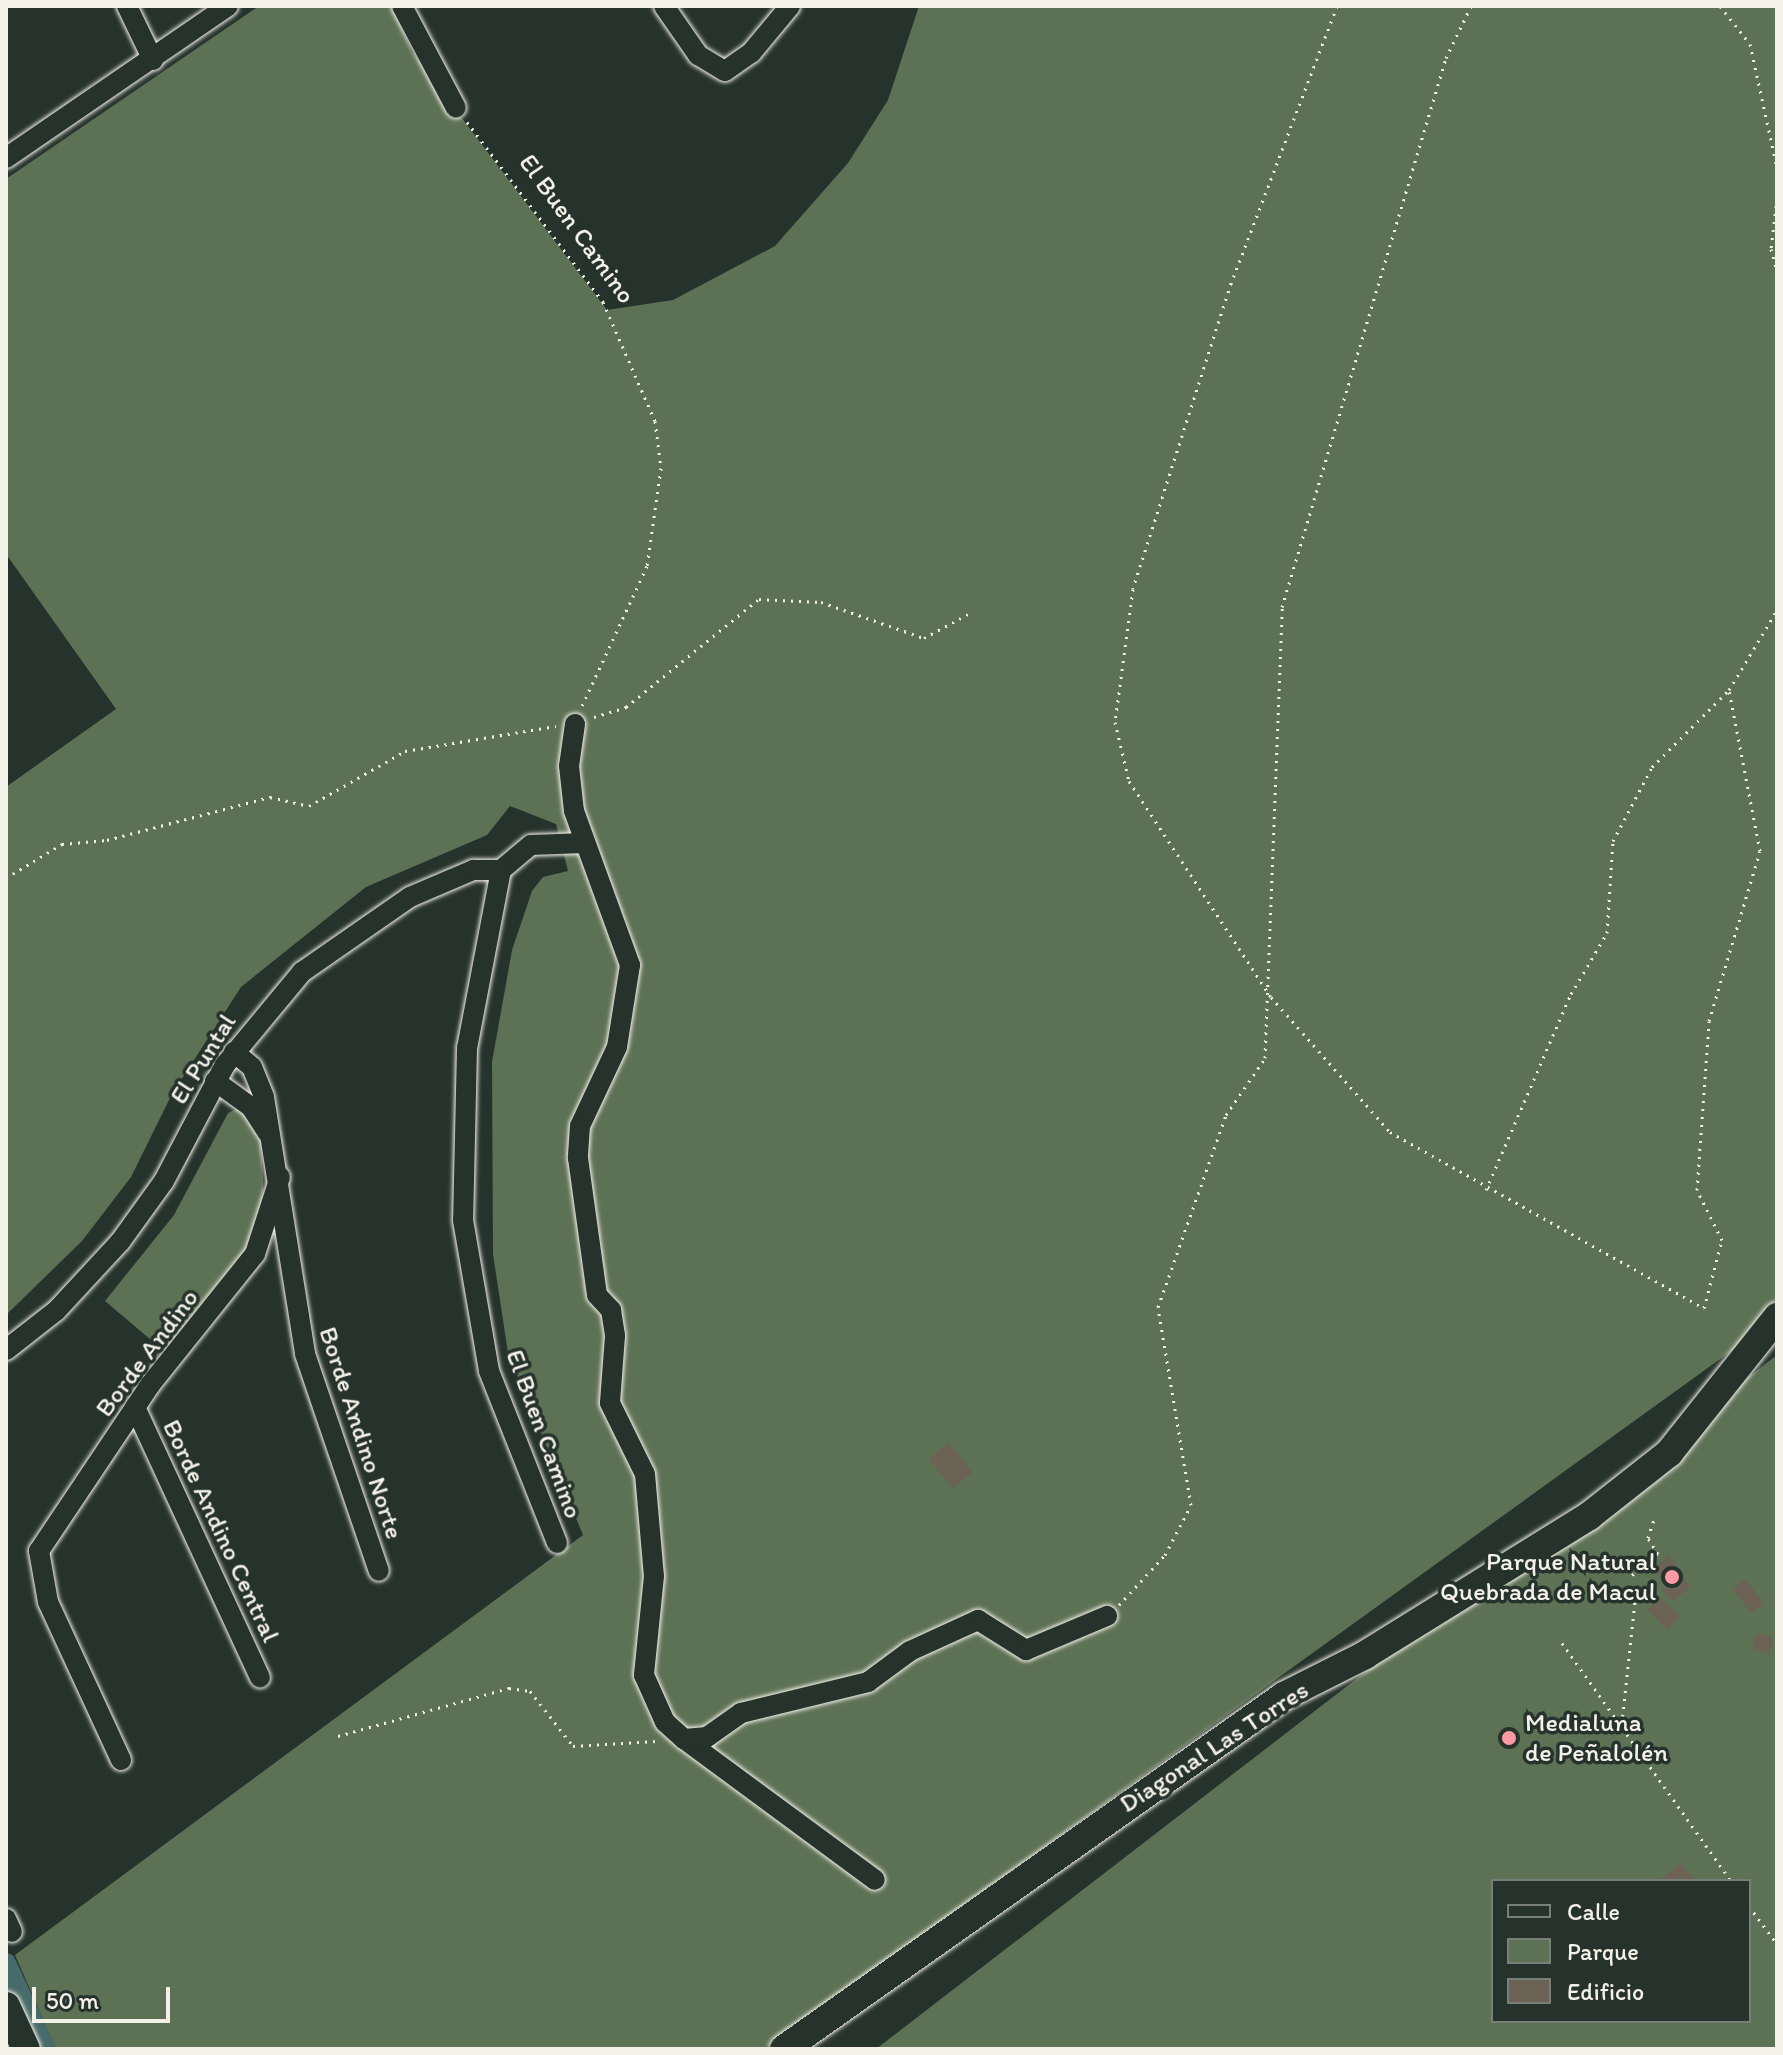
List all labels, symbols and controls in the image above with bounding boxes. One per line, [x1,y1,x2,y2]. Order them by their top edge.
street label: El Buen Camino [512,148,642,310]
street label: El Puntal [163,1008,243,1110]
street label: Borde Andino [89,1283,205,1423]
street label: Borde Andino Norte [312,1323,410,1543]
street label: El Buen Camino [499,1345,589,1523]
street label: Borde Andino Central [156,1415,286,1647]
place label: Parque Natural Quebrada de Macul [1440,1546,1656,1608]
marker: Parque Natural Quebrada de Macul [1663,1568,1681,1586]
street label: Diagonal Las Torres [1114,1675,1314,1819]
place label: Medialuna de Peñalolén [1525,1707,1666,1768]
marker: Medialuna de Peñalolén [1500,1729,1518,1747]
legend [1491,1879,1751,2023]
text: Calle [1567,1897,1620,1926]
text: Parque [1567,1937,1639,1966]
scale bar [36,1971,174,2021]
text: Edificio [1567,1977,1644,2006]
text: 50 m [46,1986,99,2015]

